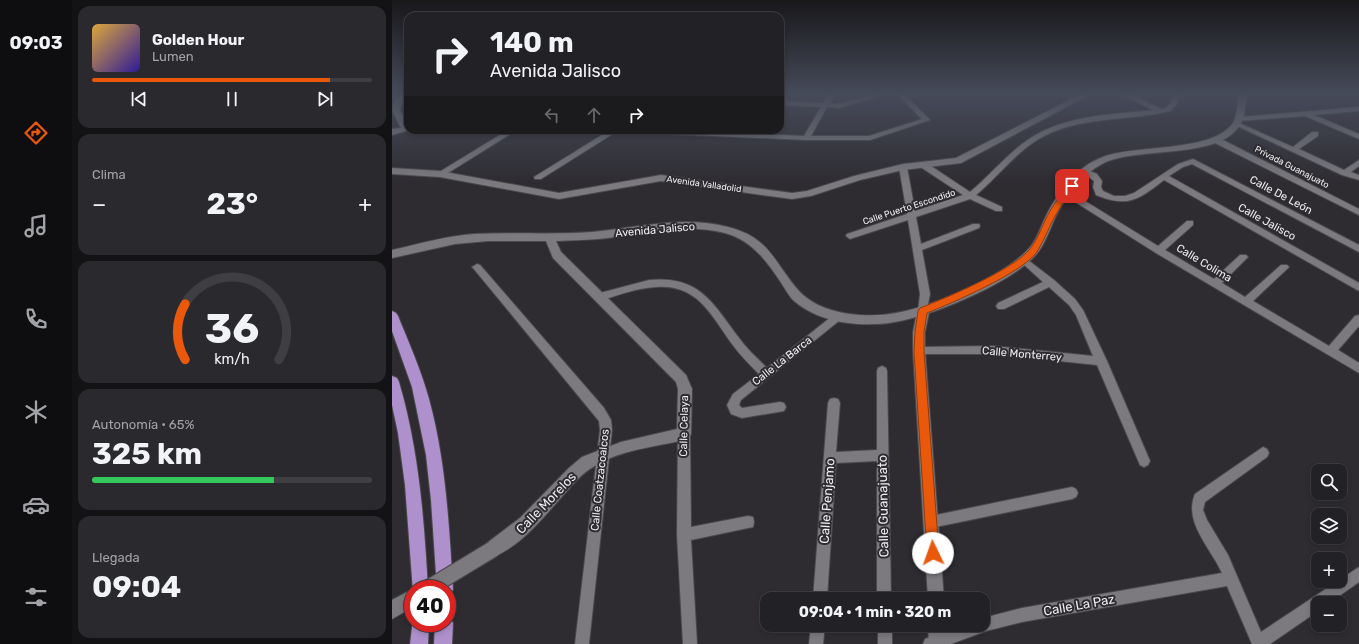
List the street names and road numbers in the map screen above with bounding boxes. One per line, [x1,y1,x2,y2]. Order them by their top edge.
street label: Privada Guanajuato [1253,144,1331,190]
street label: Calle De León [1247,173,1315,217]
street label: Avenida Valladolid [666,174,742,194]
street label: Calle Puerto Escondido [861,187,957,227]
street label: Calle Jalisco [1236,201,1298,243]
street label: Avenida Jalisco [615,220,695,240]
street label: Calle Colima [1174,241,1234,285]
street label: Calle La Barca [750,334,814,388]
street label: Calle Monterrey [982,344,1062,364]
street label: Calle Celaya [677,395,691,457]
street label: Calle Coatzacoalcos [588,428,612,532]
street label: Calle Guanajuato [875,455,891,557]
street label: Calle Penjamo [817,458,837,544]
street label: Calle Morelos [513,469,579,537]
street label: Calle La Paz [1042,591,1116,619]

